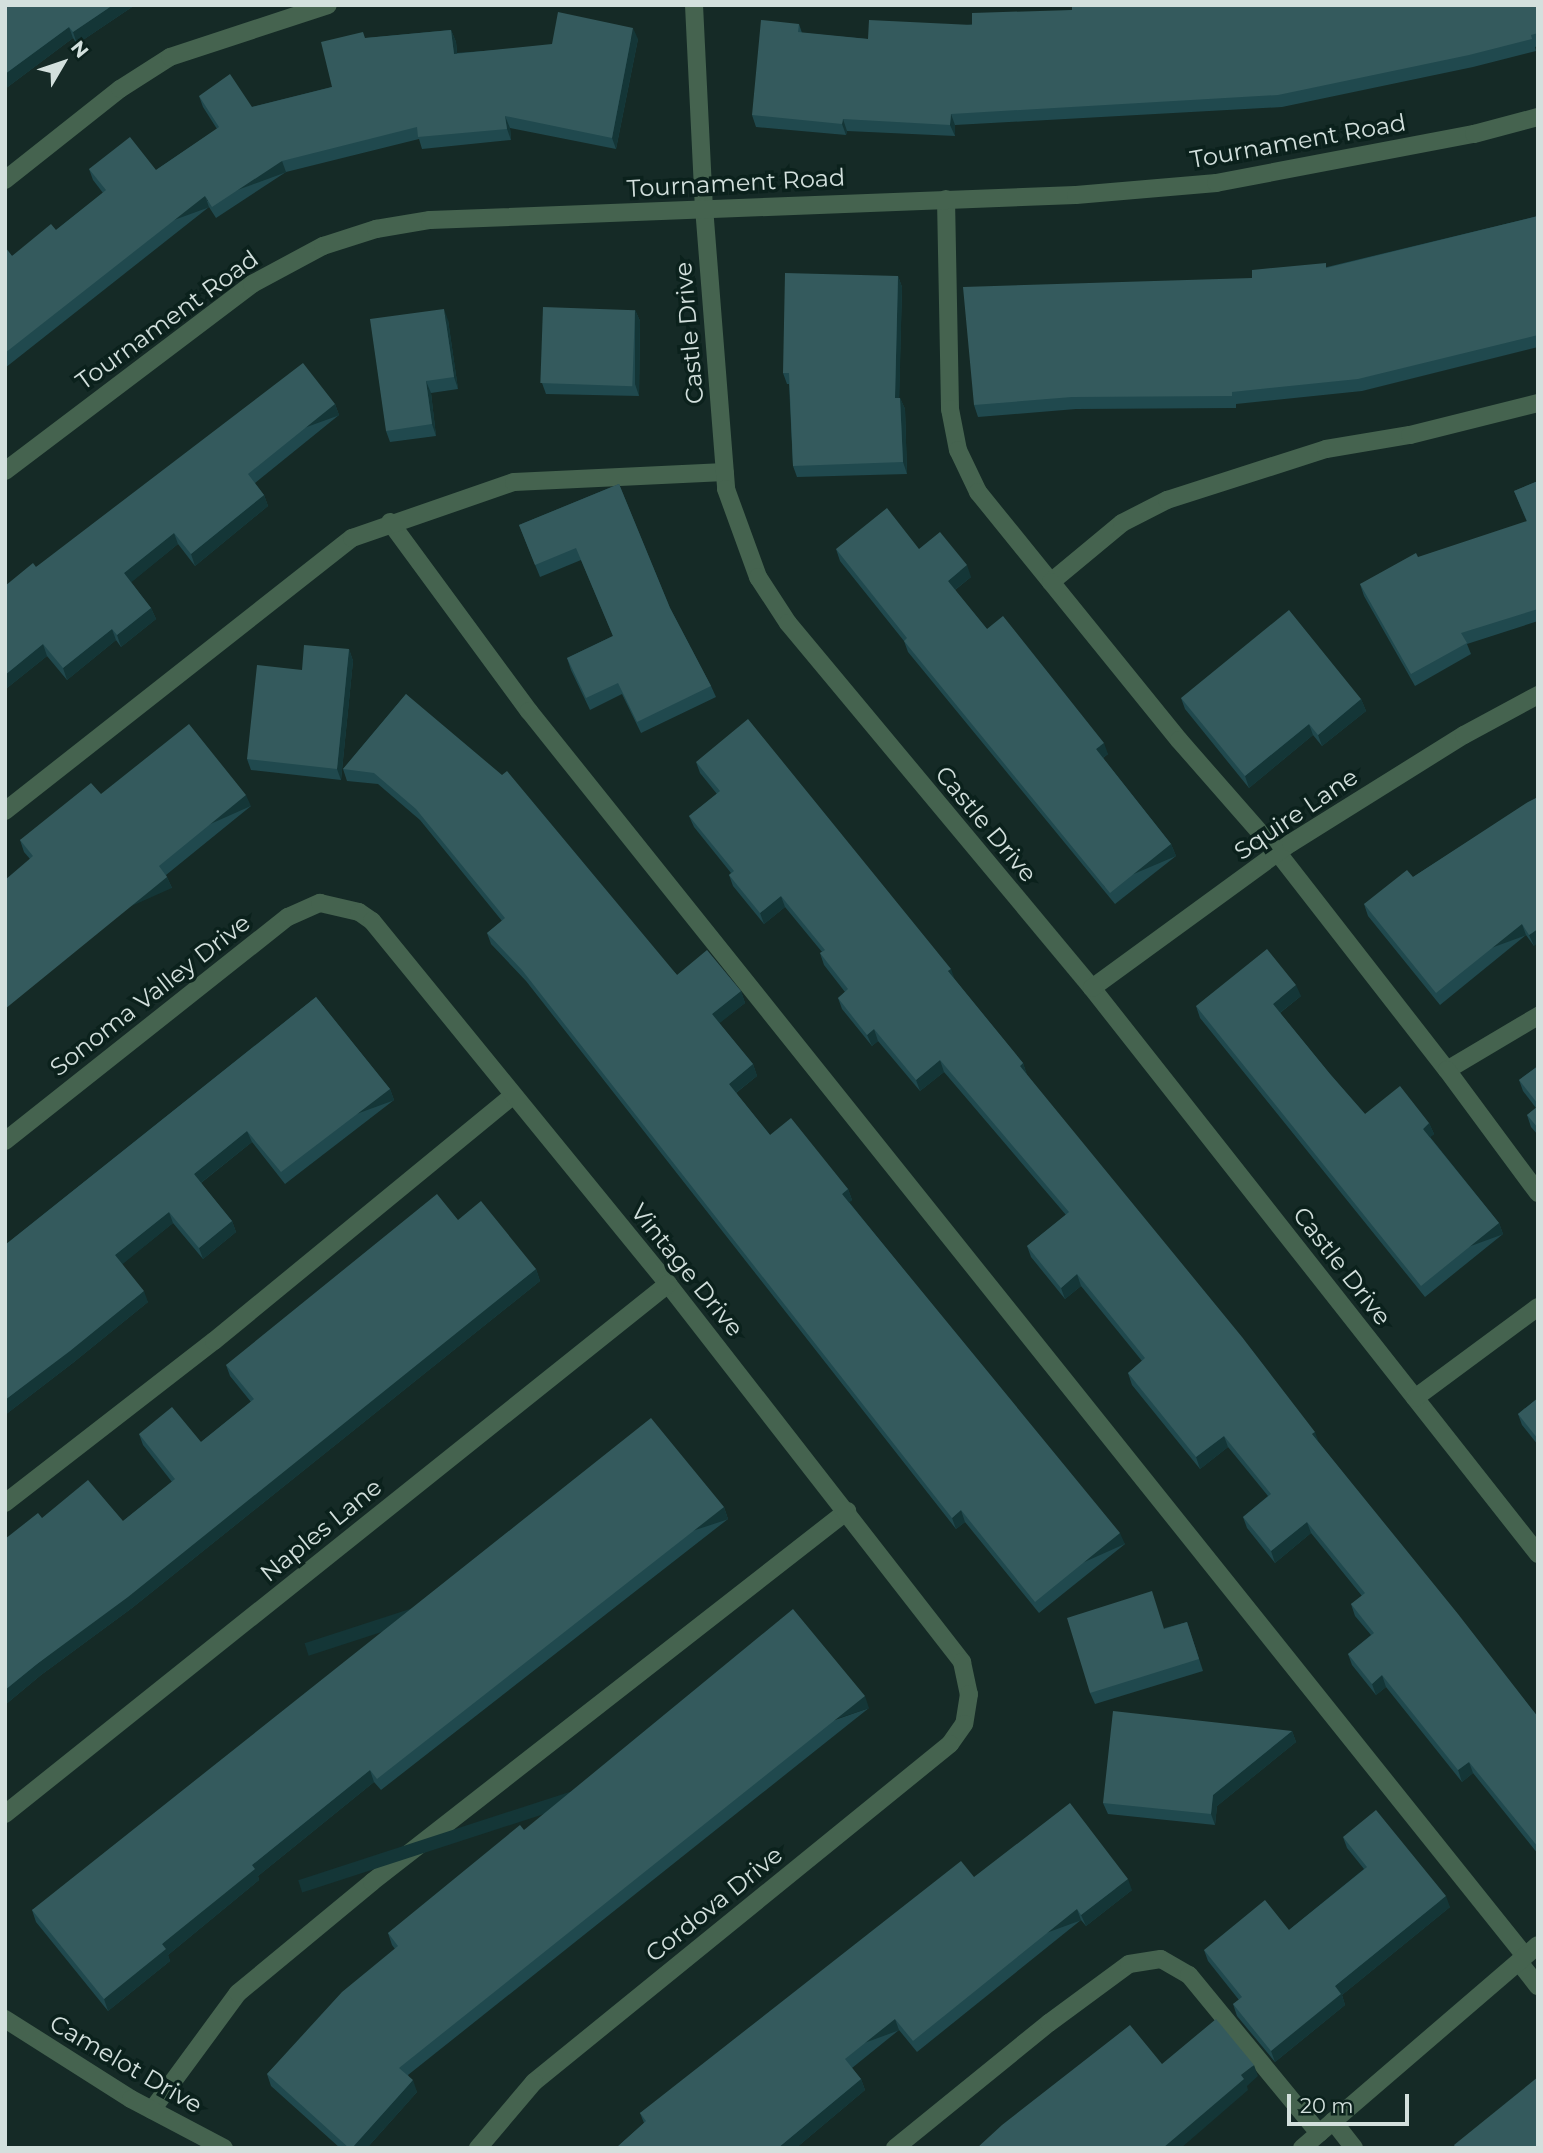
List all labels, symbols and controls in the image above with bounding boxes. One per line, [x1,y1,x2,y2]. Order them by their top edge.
north arrow [28,28,98,98]
text: N [66,36,93,63]
street label: Tournament Road [1188,108,1408,174]
street label: Tournament Road [626,163,846,203]
street label: Tournament Road [70,244,264,396]
street label: Castle Drive [668,261,710,405]
street label: Castle Drive [929,760,1043,888]
street label: Squire Lane [1229,762,1363,866]
street label: Sonoma Valley Drive [44,908,256,1082]
street label: Vintage Drive [625,1198,749,1342]
street label: Castle Drive [1287,1201,1397,1331]
street label: Naples Lane [254,1472,388,1588]
street label: Cordova Drive [640,1840,788,1968]
street label: Camelot Drive [45,2009,207,2119]
scale bar [1291,2080,1414,2124]
text: 20 m [1300,2093,1354,2118]

